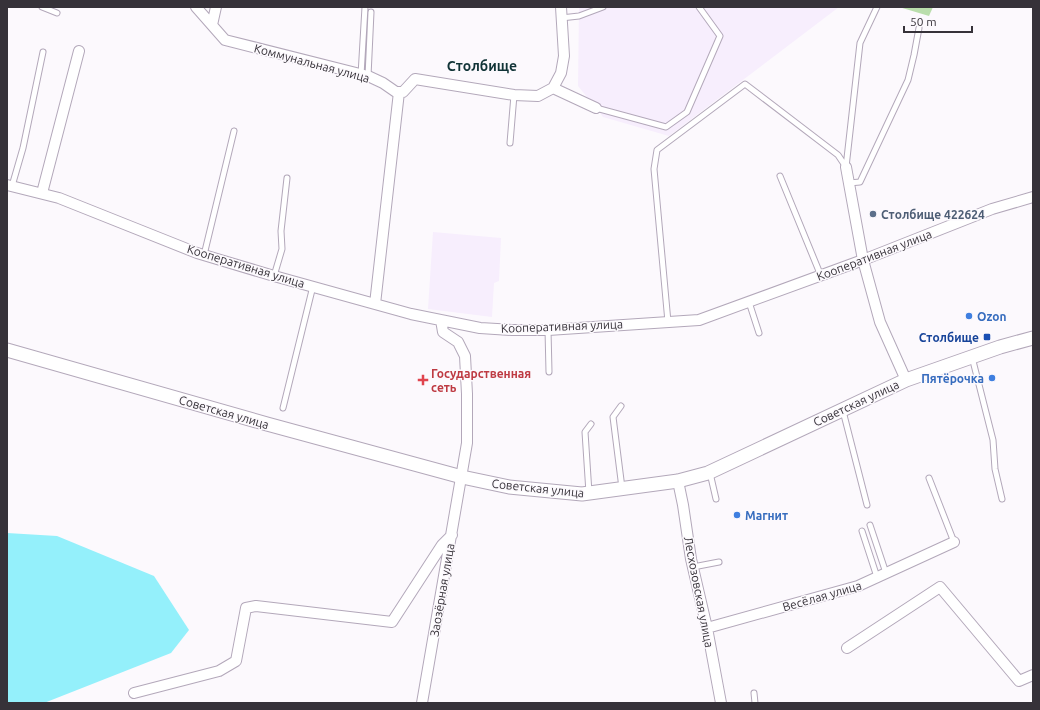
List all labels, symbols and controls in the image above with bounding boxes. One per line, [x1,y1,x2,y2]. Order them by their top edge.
scale bar [904,8,972,34]
text: 50 m [910,15,937,28]
street label: Коммунальная улица [253,41,371,85]
district label: Столбище [447,58,517,74]
place label: Столбище 422624 [881,208,985,221]
marker: Столбище 422624 [868,209,878,219]
street label: Кооперативная улица [815,227,933,283]
street label: Кооперативная улица [186,242,306,290]
place label: Ozon [977,310,1006,323]
marker: Ozon [964,311,974,321]
street label: Кооперативная улица [501,317,623,335]
place label: Столбище [919,331,979,344]
marker: Столбище [982,332,992,342]
place label: Государственная сеть [431,367,531,394]
place label: Пятёрочка [921,372,984,385]
marker: Пятёрочка [987,373,997,383]
marker: Государственная сеть [418,375,428,385]
street label: Советская улица [811,377,901,429]
street label: Советская улица [178,393,270,431]
street label: Советская улица [491,477,585,499]
place label: Магнит [745,509,788,522]
marker: Магнит [732,510,742,520]
street label: Лесхозовская улица [682,535,716,649]
street label: Заозёрная улица [427,542,457,638]
street label: Весёлая улица [781,578,863,614]

